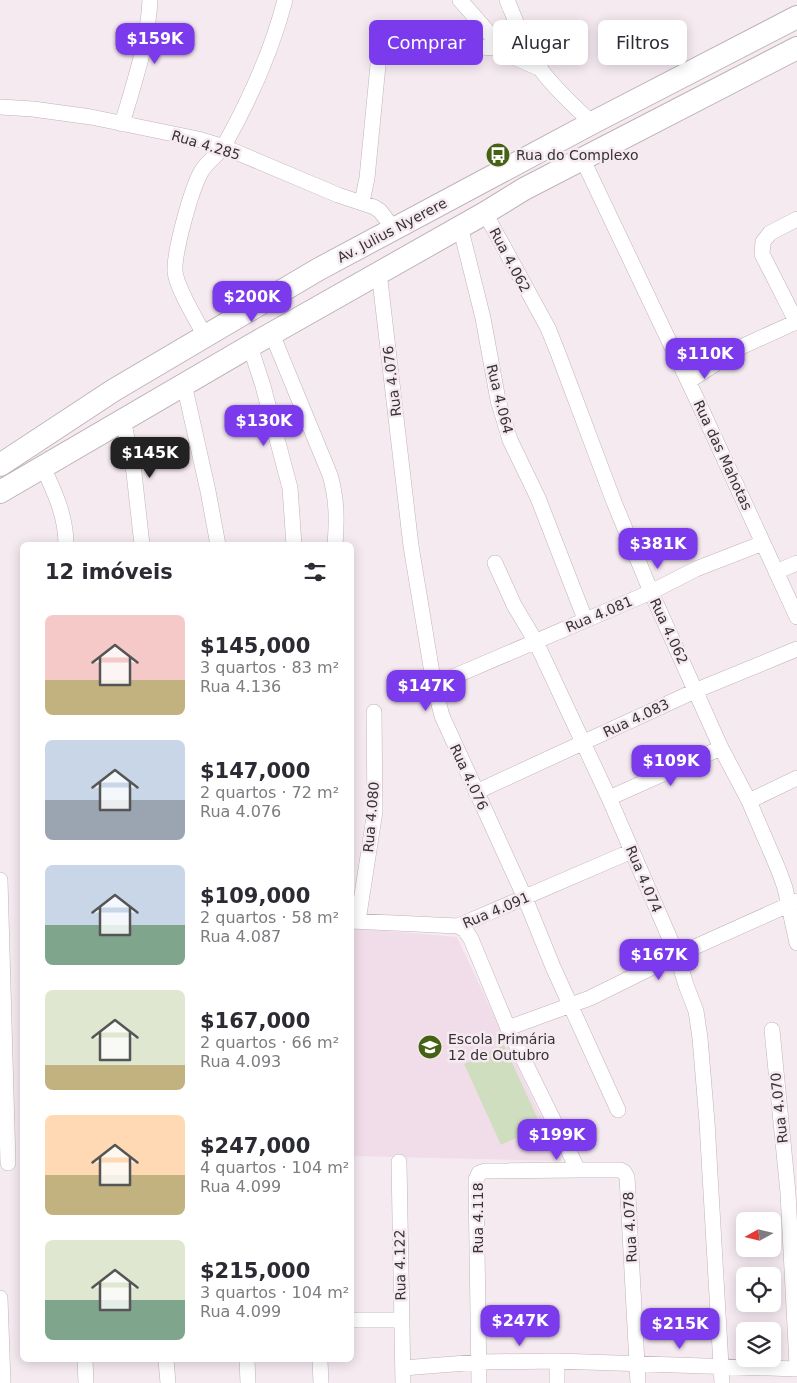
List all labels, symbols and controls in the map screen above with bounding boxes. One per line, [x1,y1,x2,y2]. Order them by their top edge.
chip: Comprar [369,20,483,65]
chip: Alugar [493,20,588,65]
chip: Filtros [598,20,687,65]
pin: $159K [120,22,190,65]
text: $159K [127,29,183,48]
street label: Rua 4.285 [170,127,242,163]
bus stop icon: Rua do Complexo [485,142,511,168]
place label: Rua do Complexo [516,147,638,163]
street label: Av. Julius Nyerere [334,194,450,266]
street label: Rua 4.062 [486,225,534,295]
pin: $200K [217,280,287,323]
text: $200K [224,287,280,306]
pin: $110K [670,338,740,380]
text: $110K [677,344,733,363]
street label: Rua 4.076 [380,345,404,417]
street label: Rua 4.064 [484,363,516,436]
street label: Rua das Mahotas [690,397,756,513]
pin: $130K [229,404,299,447]
text: $130K [236,411,292,430]
pin: $145K [115,436,185,479]
text: $145K [122,443,178,462]
pin: $381K [623,528,693,570]
text: $381K [630,534,686,553]
icon: filters [301,558,329,586]
text: 12 imóveis [45,560,173,584]
street label: Rua 4.081 [563,593,635,635]
street label: Rua 4.062 [647,595,691,667]
text: $145,000 [200,634,310,658]
icon: home [85,635,145,695]
text: 3 quartos · 83 m² [200,658,339,677]
pin: $147K [391,670,461,712]
text: $147K [398,676,454,695]
text: Rua 4.136 [200,677,281,696]
street label: Rua 4.083 [600,696,672,740]
street label: Rua 4.076 [447,741,491,813]
pin: $109K [636,744,706,787]
text: $109K [643,751,699,770]
text: $147,000 [200,759,310,783]
icon: home [85,760,145,820]
street label: Rua 4.080 [360,781,382,853]
text: 2 quartos · 72 m² [200,783,339,802]
text: Rua 4.076 [200,802,281,821]
street label: Rua 4.074 [623,843,665,915]
text: $109,000 [200,884,310,908]
icon: home [85,885,145,945]
street label: Rua 4.091 [460,889,532,931]
text: 2 quartos · 58 m² [200,908,339,927]
text: Rua 4.087 [200,927,281,946]
pin: $167K [624,938,694,981]
text: $167K [631,945,687,964]
text: $167,000 [200,1009,310,1033]
icon: home [85,1010,145,1070]
place label: Escola Primária 12 de Outubro [448,1031,556,1063]
text: 2 quartos · 66 m² [200,1033,339,1052]
school or university icon: Escola Primária 12 de Outubro [417,1034,443,1060]
text: Rua 4.093 [200,1052,281,1071]
street label: Rua 4.070 [767,1072,791,1144]
pin: $199K [522,1118,592,1161]
text: $199K [529,1125,585,1144]
text: $247,000 [200,1134,310,1158]
icon: home [85,1135,145,1195]
text: 4 quartos · 104 m² [200,1158,349,1177]
text: Rua 4.099 [200,1177,281,1196]
street label: Rua 4.118 [470,1182,486,1254]
street label: Rua 4.078 [620,1191,640,1263]
north arrow [736,1212,781,1258]
map controls [736,1212,781,1367]
street label: Rua 4.122 [391,1229,409,1301]
text: $215,000 [200,1259,310,1283]
icon: home [85,1260,145,1320]
button: locate [736,1267,781,1312]
text: 3 quartos · 104 m² [200,1283,349,1302]
text: Rua 4.099 [200,1302,281,1321]
pin: $247K [485,1304,555,1347]
pin: $215K [645,1308,715,1350]
text: $247K [492,1311,548,1330]
text: $215K [652,1314,708,1333]
button: layers [736,1322,781,1367]

